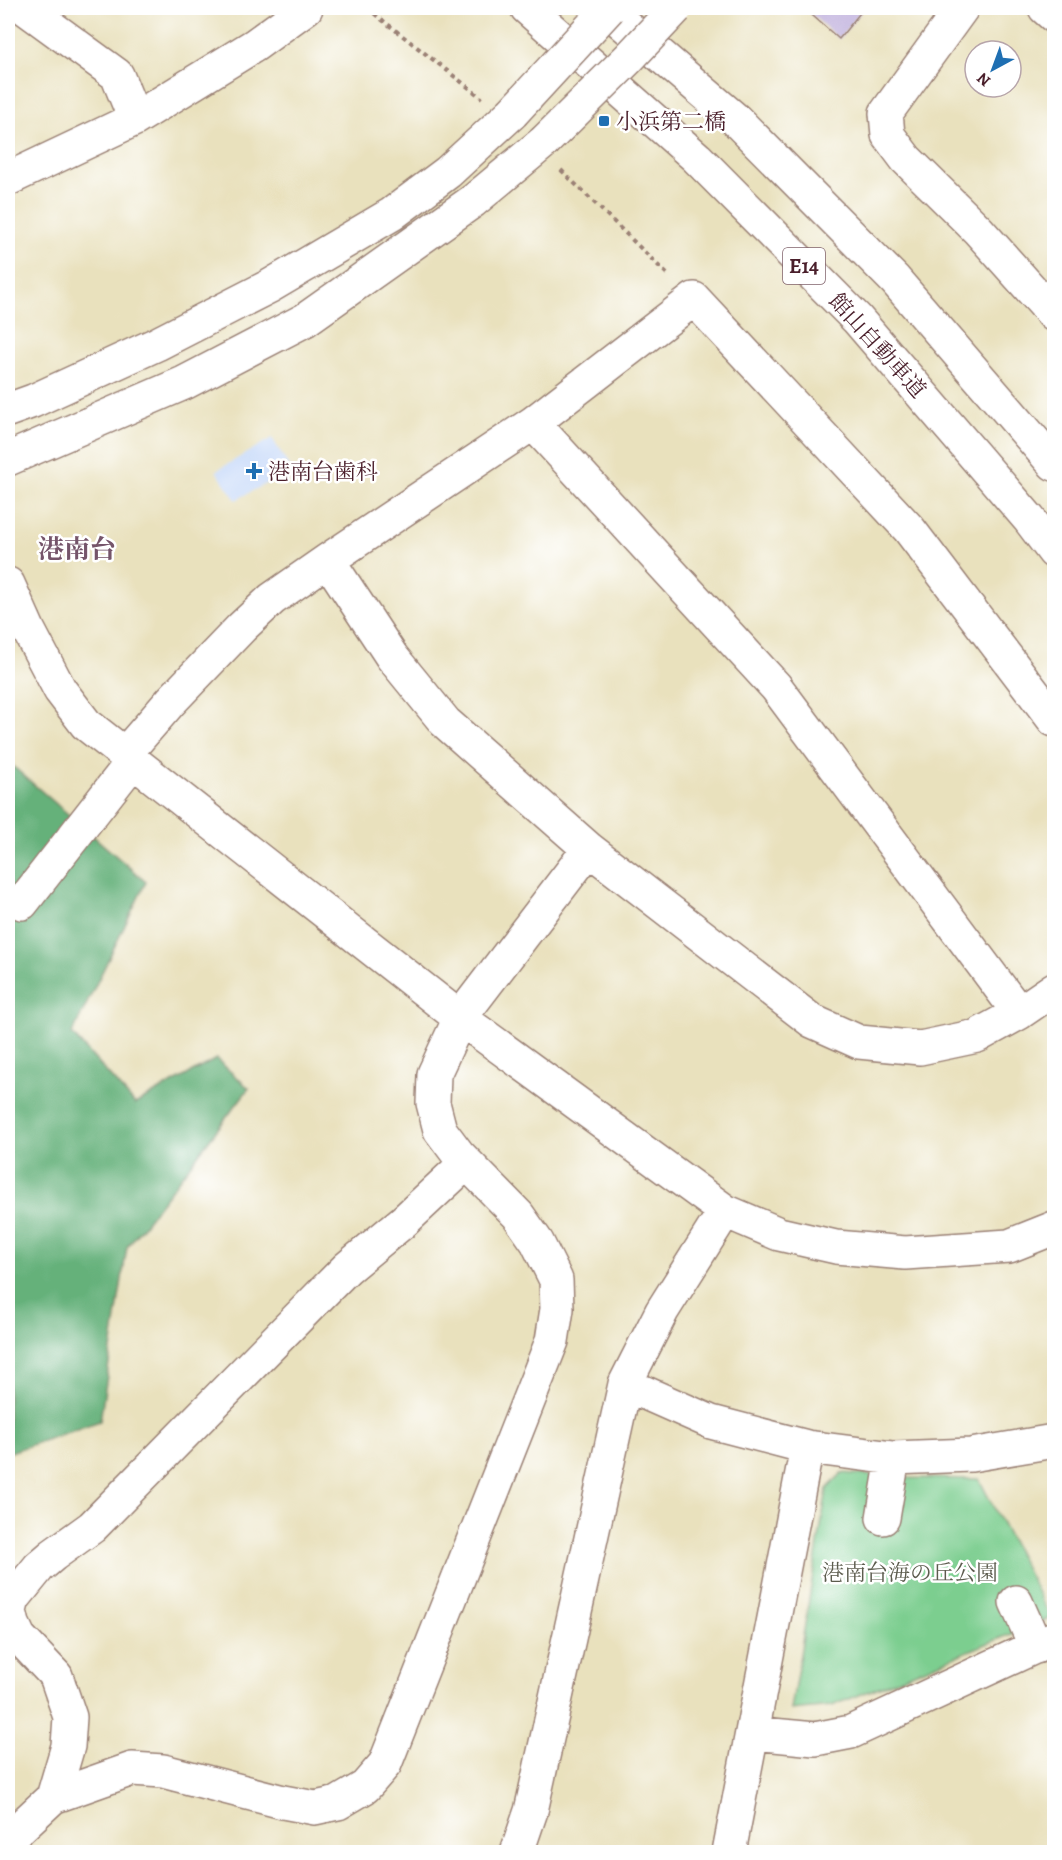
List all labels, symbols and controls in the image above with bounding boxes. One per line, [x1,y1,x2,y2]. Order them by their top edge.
north arrow [963,39,1023,99]
text: N [972,67,995,92]
place label: 小浜第二橋 [616,107,726,137]
marker: 小浜第二橋 [597,114,611,128]
road number: E14 [783,248,825,284]
street label: 館山自動車道 [822,287,933,405]
place label: 港南台歯科 [268,457,378,487]
marker: 港南台歯科 [245,462,263,480]
district label: 港南台 [38,532,116,567]
park label: 港南台海の丘公園 [822,1558,998,1588]

